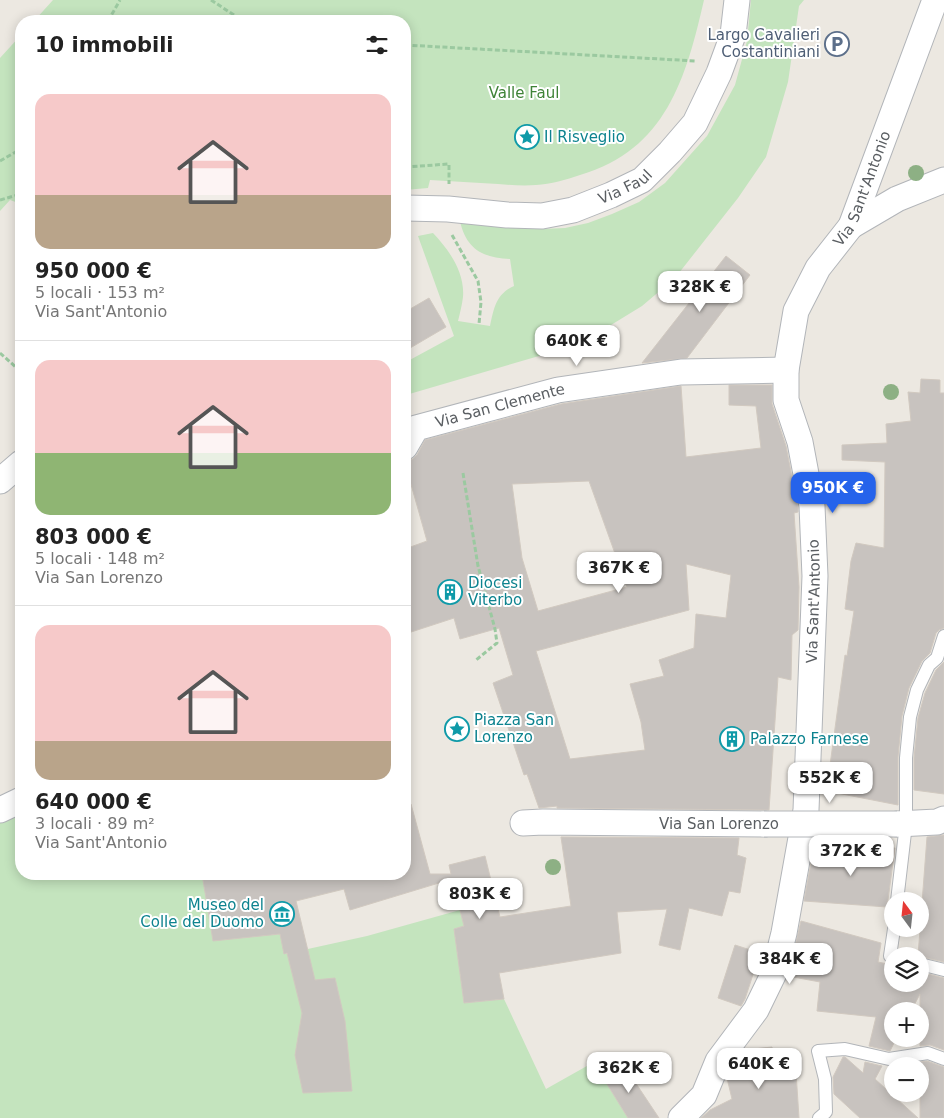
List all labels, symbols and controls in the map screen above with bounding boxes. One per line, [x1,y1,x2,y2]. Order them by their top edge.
place label: Largo Cavalieri Costantiniani [707,26,820,61]
icon: filters [363,31,391,59]
parking icon: Largo Cavalieri Costantiniani [824,31,850,57]
text: 10 immobili [35,33,174,57]
park label: Valle Faul [489,84,559,102]
place icon: Il Risveglio [514,124,540,150]
icon: home [168,127,258,217]
place label: Il Risveglio [544,128,625,146]
street label: Via Sant'Antonio [829,129,894,250]
street label: Via Faul [596,166,656,208]
text: 950 000 € [35,259,152,283]
pin: 328K € [659,270,741,313]
text: 328K € [669,277,731,296]
text: 5 locali · 153 m² [35,283,165,302]
text: Via Sant'Antonio [35,302,167,321]
pin: 640K € [536,324,618,367]
text: 640K € [546,331,608,350]
street label: Via San Clemente [433,380,566,431]
icon: home [168,392,258,482]
pin: 950K € [792,472,874,514]
text: 950K € [802,478,864,497]
text: 803 000 € [35,525,152,549]
street label: Via Sant'Antonio [803,539,824,664]
text: 5 locali · 148 m² [35,549,165,568]
pin: 367K € [578,552,660,594]
text: 367K € [588,558,650,577]
text: Via San Lorenzo [35,568,163,587]
place label: Diocesi Viterbo [468,574,522,609]
building icon: Diocesi Viterbo [437,579,463,605]
icon: home [168,657,258,747]
place label: Piazza San Lorenzo [474,711,554,746]
place icon: Piazza San Lorenzo [444,716,470,742]
building icon: Palazzo Farnese [719,726,745,752]
place label: Palazzo Farnese [750,730,869,748]
pin: 552K € [789,762,871,804]
text: 552K € [799,768,861,787]
text: 640 000 € [35,790,152,814]
text: 3 locali · 89 m² [35,814,155,833]
street label: Via San Lorenzo [659,815,779,833]
text: Via Sant'Antonio [35,833,167,852]
pin: 372K € [810,834,892,877]
text: 372K € [820,841,882,860]
pin: 803K € [439,878,521,920]
text: 803K € [449,884,511,903]
north arrow [884,892,929,938]
map controls [884,892,929,1102]
place label: Museo del Colle del Duomo [140,896,264,931]
museum icon: Museo del Colle del Duomo [269,901,295,927]
pin: 384K € [749,942,831,985]
button: layers [884,947,929,992]
text: 384K € [759,949,821,968]
button: + [884,1002,929,1047]
pin: 640K € [718,1048,800,1090]
pin: 362K € [588,1052,670,1094]
text: 640K € [728,1054,790,1073]
button: − [884,1057,929,1102]
text: 362K € [598,1058,660,1077]

